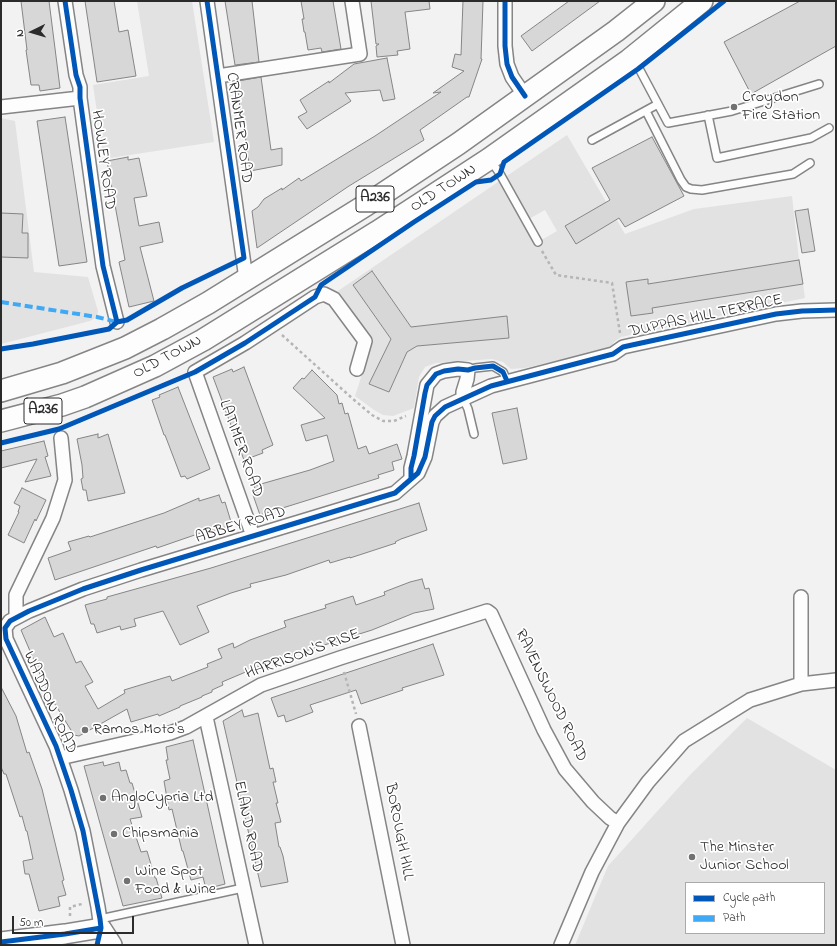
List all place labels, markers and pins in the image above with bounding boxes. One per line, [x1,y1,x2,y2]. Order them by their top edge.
place label: Croydon Fire Station [742,88,820,126]
marker: Croydon Fire Station [729,102,739,112]
place label: Ramos Moto's [93,720,185,740]
marker: Ramos Moto's [80,725,90,735]
place label: AngloCypria Ltd [111,788,213,808]
marker: AngloCypria Ltd [98,793,108,803]
place label: Chipsmania [122,824,199,844]
marker: Chipsmania [109,829,119,839]
place label: The Minster Junior School [700,838,789,876]
marker: The Minster Junior School [687,852,697,862]
place label: Wine Spot Food & Wine [135,862,216,900]
marker: Wine Spot Food & Wine [122,876,132,886]

